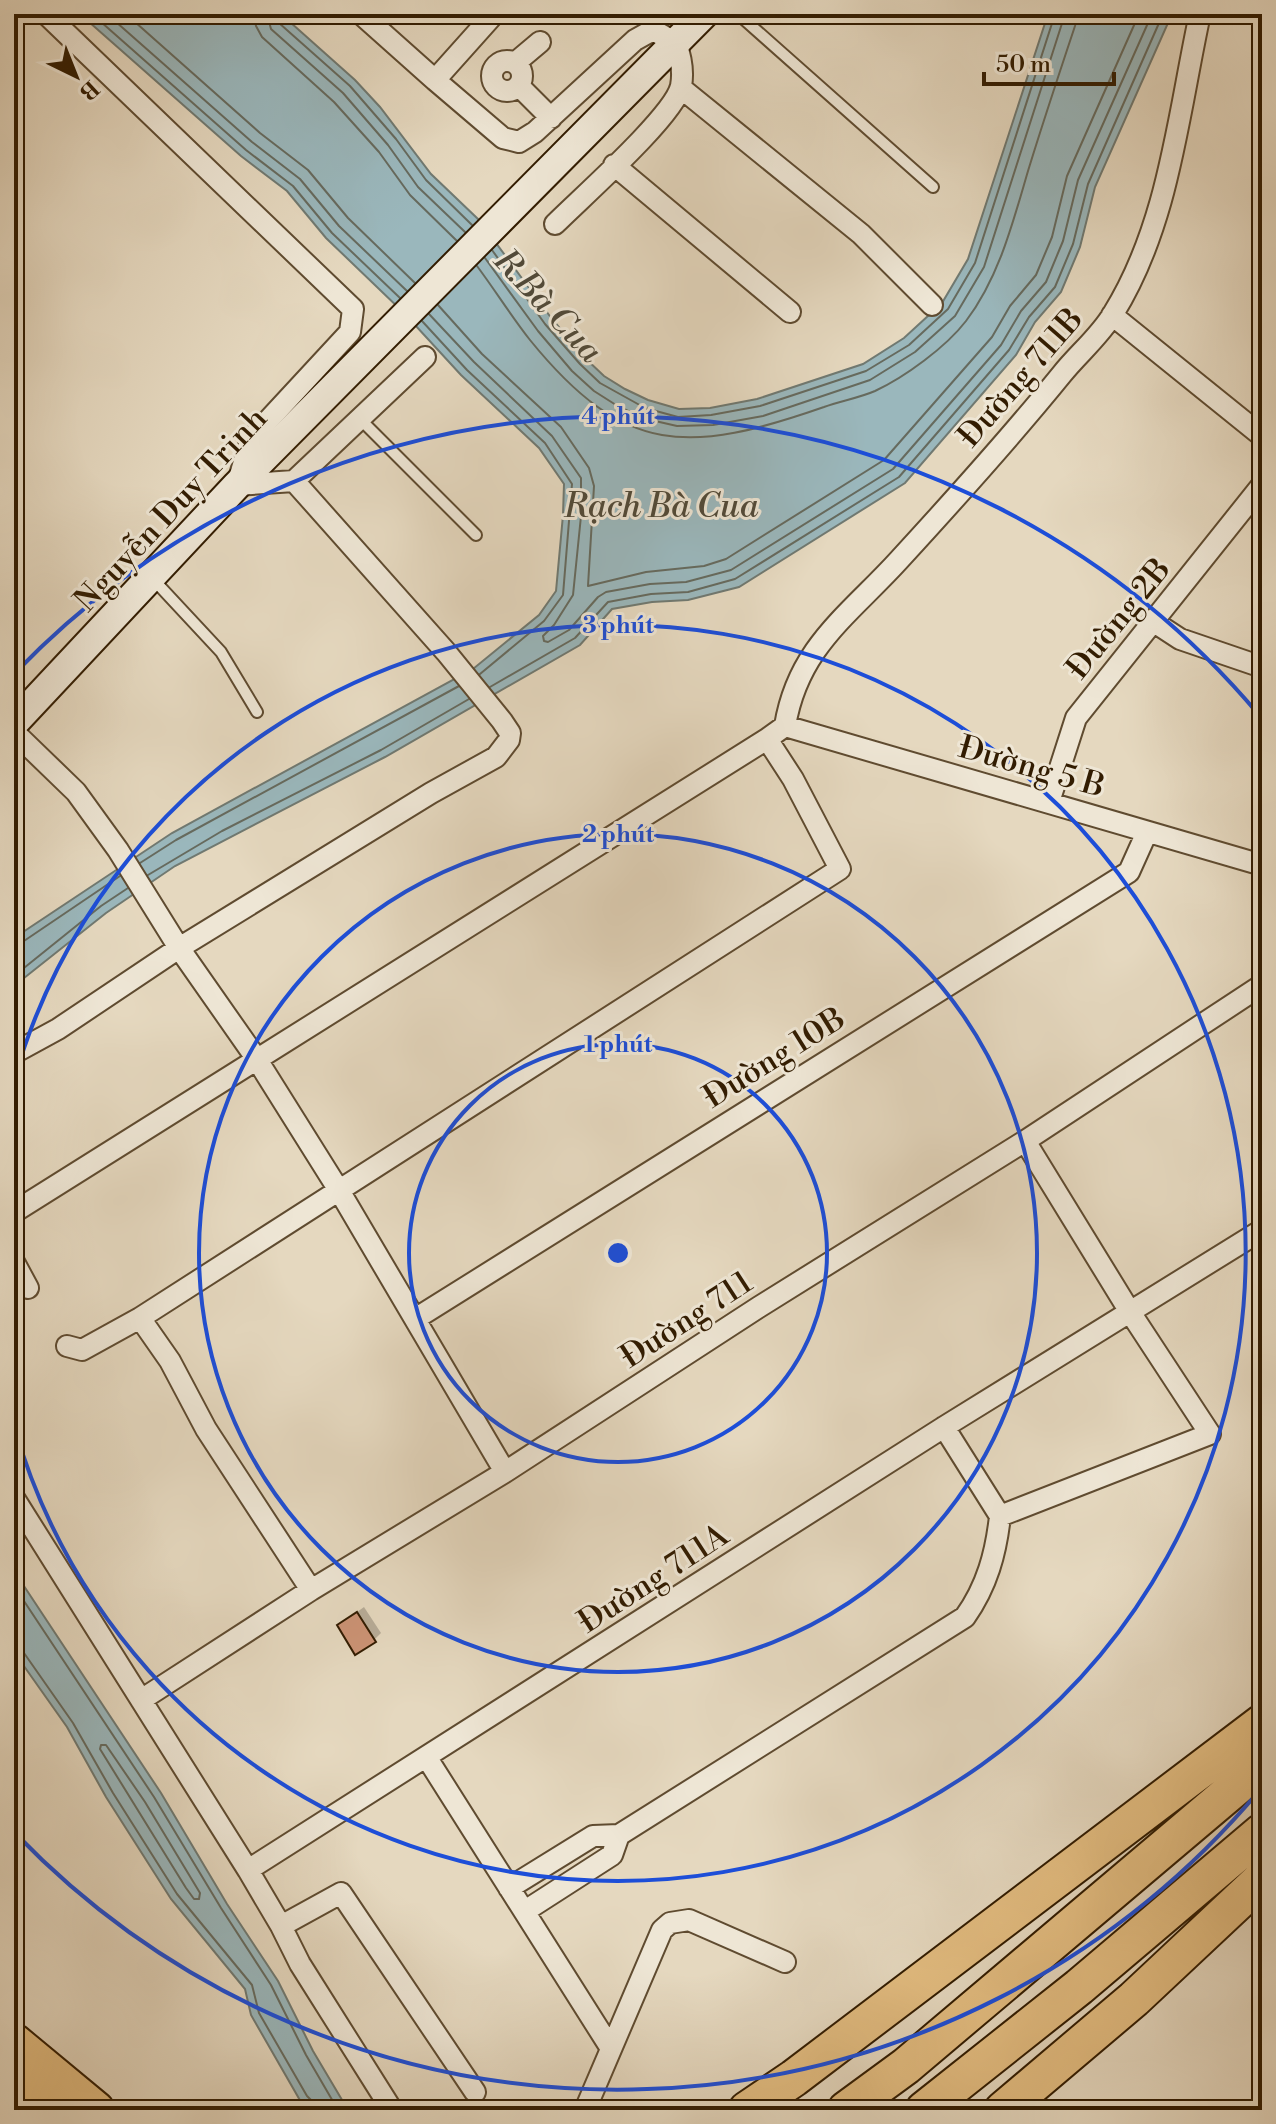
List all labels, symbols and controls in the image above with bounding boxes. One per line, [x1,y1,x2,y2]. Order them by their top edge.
north arrow [36,36,116,116]
scale bar [984,36,1114,86]
text: 50 m [996,50,1051,80]
text: B [73,74,104,105]
water label: R.Bà Cua [484,240,611,372]
street label: Đường 711B [949,300,1092,456]
street label: Nguyễn Duy Trinh [66,399,276,620]
text: 4 phút [581,402,655,432]
water label: Rạch Bà Cua [563,486,759,528]
street label: Đường 2B [1058,550,1180,687]
text: 3 phút [582,611,654,641]
street label: Đường 5 B [954,727,1109,807]
text: 2 phút [582,820,655,850]
street label: Đường 10B [696,999,853,1117]
text: 1 phút [584,1030,653,1060]
centre of rings [604,1239,632,1267]
street label: Đường 711 [613,1262,760,1377]
street label: Đường 711A [571,1515,737,1642]

